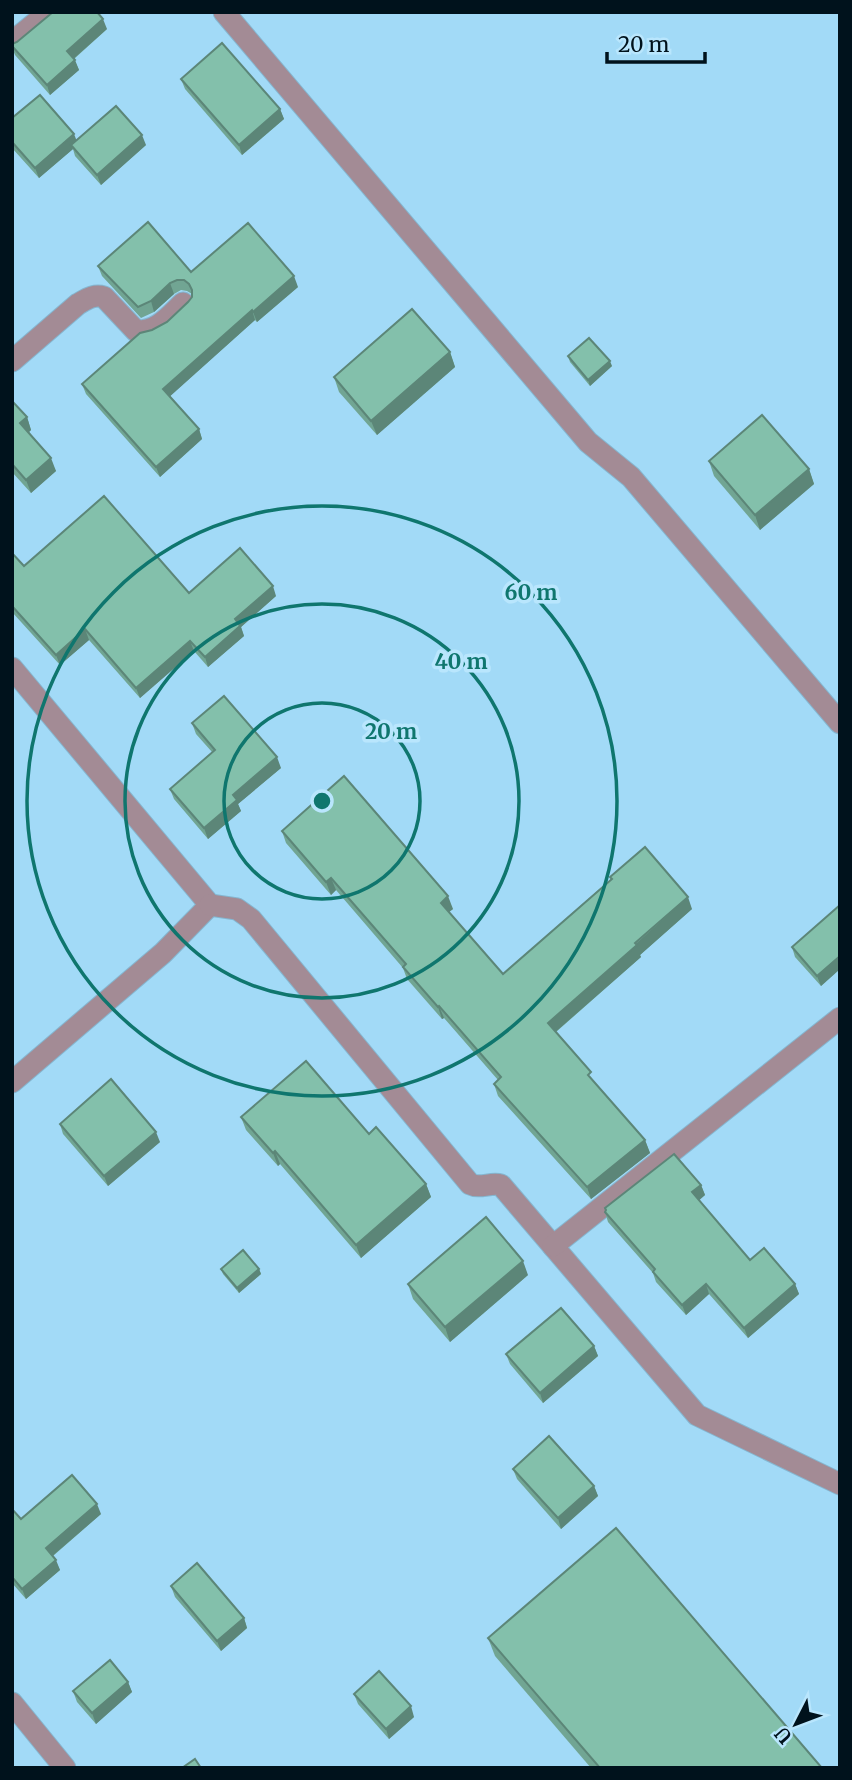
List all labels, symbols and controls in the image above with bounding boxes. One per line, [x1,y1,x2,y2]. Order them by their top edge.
scale bar [607,21,705,65]
text: 20 m [618,31,670,58]
text: 60 m [505,579,557,606]
text: 40 m [434,648,488,675]
text: 20 m [365,718,417,745]
centre of rings [310,789,334,813]
north arrow [761,1689,831,1759]
text: U [770,1722,797,1749]

